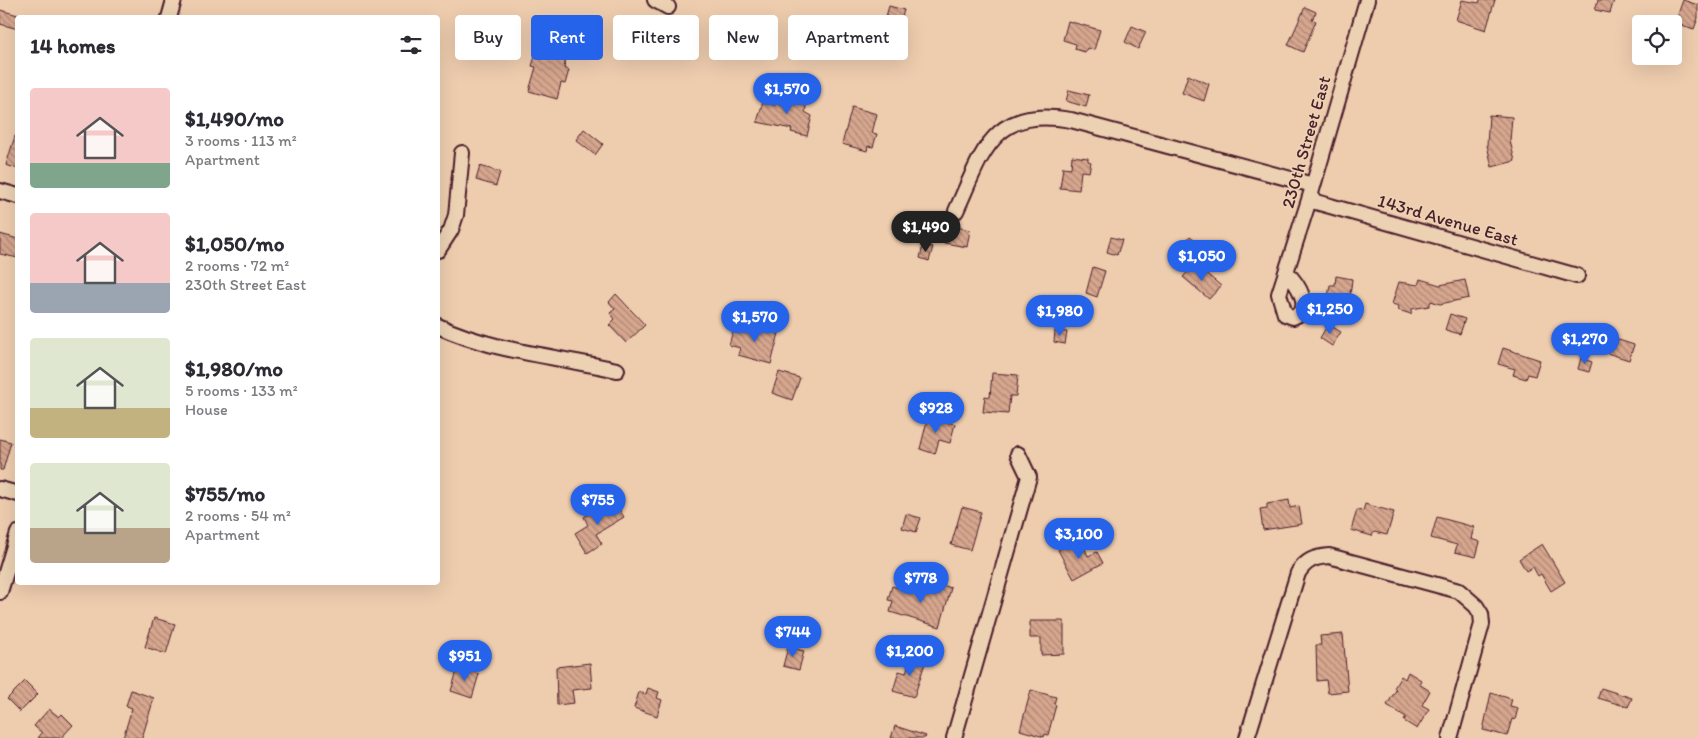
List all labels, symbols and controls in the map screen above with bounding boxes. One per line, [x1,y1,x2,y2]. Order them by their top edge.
chip: Buy [455,15,521,60]
chip: Rent [531,15,603,60]
chip: Filters [613,15,699,60]
chip: New [709,15,778,60]
chip: Apartment [788,15,908,60]
map controls [1632,15,1682,65]
button: locate [1632,15,1682,65]
icon: filters [397,31,425,59]
text: 14 homes [30,33,115,58]
pin: $1,570 [746,72,828,115]
street label: 230th Street East [1277,73,1335,211]
text: $1,570 [764,79,810,98]
text: $1,490/mo [185,106,284,131]
icon: home [70,108,130,168]
text: 3 rooms · 113 m² [185,131,297,150]
text: Apartment [185,150,260,169]
street label: 143rd Avenue East [1375,189,1521,251]
pin: $1,490 [885,210,967,253]
text: $1,490 [902,217,950,236]
text: $1,050/mo [185,231,284,256]
icon: home [70,233,130,293]
pin: $1,050 [1161,240,1243,282]
text: $1,050 [1178,246,1226,265]
text: 2 rooms · 72 m² [185,256,289,275]
text: 230th Street East [185,275,306,294]
pin: $1,250 [1289,292,1371,335]
pin: $1,980 [1019,294,1101,337]
text: $1,250 [1307,299,1353,318]
pin: $1,570 [714,300,796,343]
text: $1,980 [1037,301,1083,320]
text: $1,570 [732,307,778,326]
pin: $1,270 [1544,322,1626,365]
text: $1,270 [1562,329,1608,348]
text: $1,980/mo [185,356,283,381]
icon: home [70,358,130,418]
text: 5 rooms · 133 m² [185,381,298,400]
pin: $928 [906,392,966,434]
text: $928 [919,398,953,417]
text: House [185,400,228,419]
text: $755/mo [185,481,265,506]
icon: home [70,483,130,543]
pin: $755 [568,484,628,526]
text: $755 [582,490,614,509]
text: 2 rooms · 54 m² [185,506,291,525]
pin: $3,100 [1038,518,1120,560]
text: $3,100 [1055,524,1103,543]
text: Apartment [185,525,260,544]
pin: $778 [891,562,951,604]
text: $778 [905,568,937,587]
pin: $744 [763,616,823,658]
text: $744 [775,622,811,641]
pin: $1,200 [869,634,951,677]
pin: $951 [435,640,495,682]
text: $1,200 [886,641,934,660]
text: $951 [449,646,481,665]

